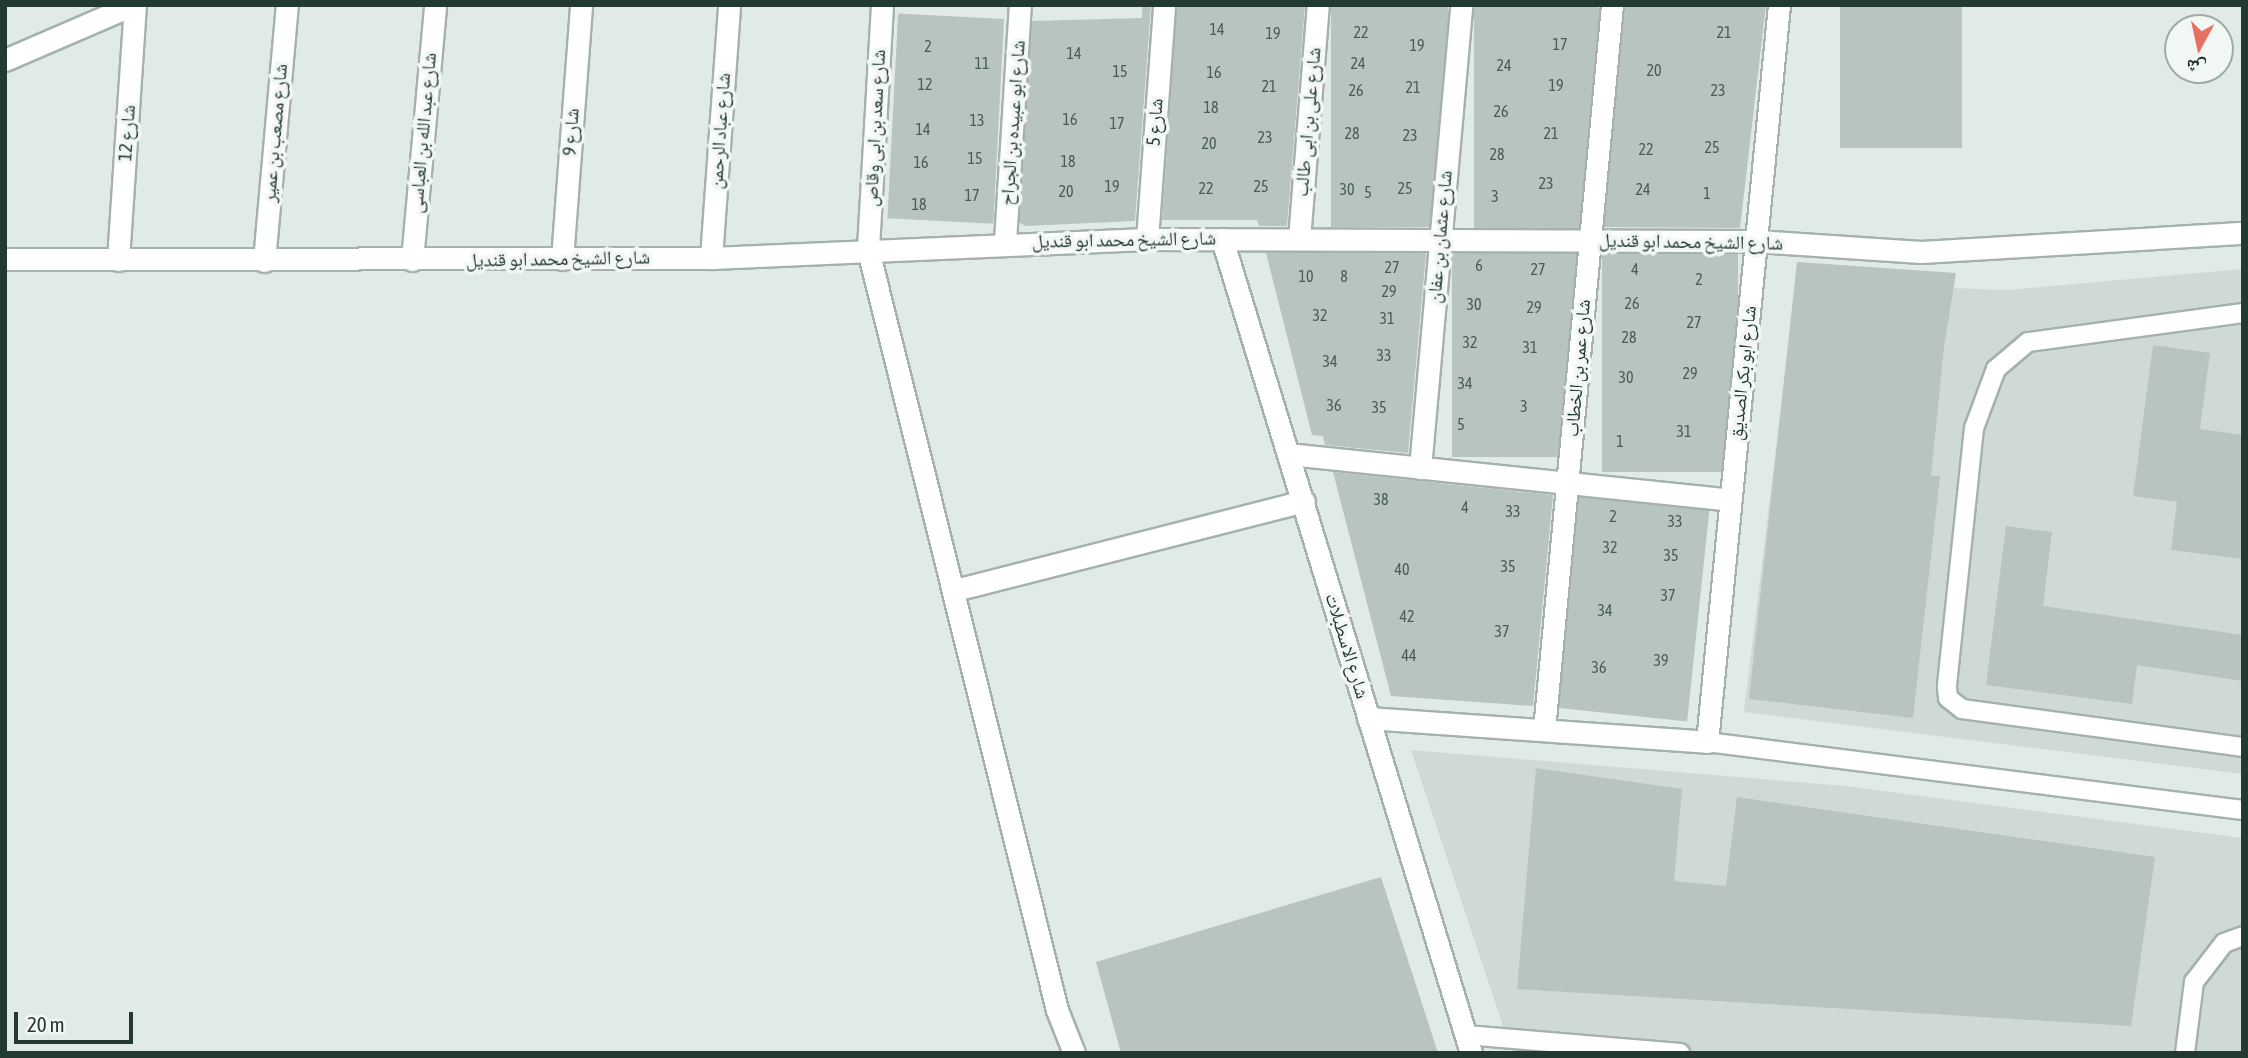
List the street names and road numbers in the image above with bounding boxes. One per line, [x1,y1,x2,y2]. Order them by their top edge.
street label: شارع ابو عبيده بن الجراح [996,40,1030,206]
street label: شارع على بن ابى طالب [1290,46,1326,198]
street label: شارع سعد بن ابى وقاص [859,49,891,207]
street label: شارع عبد الله بن العباسى [405,52,441,214]
street label: شارع مصعب بن عمير [258,63,292,203]
street label: شارع عباد الرحمن [705,72,735,190]
street label: شارع 5 [1142,97,1168,147]
street label: شارع 12 [114,104,140,162]
street label: شارع 9 [558,107,584,157]
street label: شارع عثمان بن عفان [1423,170,1457,304]
street label: شارع الشيخ محمد ابو قنديل [1032,227,1216,253]
street label: شارع الشيخ محمد ابو قنديل [1599,229,1783,255]
street label: شارع الشيخ محمد ابو قنديل [466,246,650,272]
street label: شارع عمر بن الخطاب [1561,298,1595,438]
street label: شارع ابو بكر الصديق [1725,305,1761,441]
street label: شارع الاسطبلات [1320,590,1374,702]

